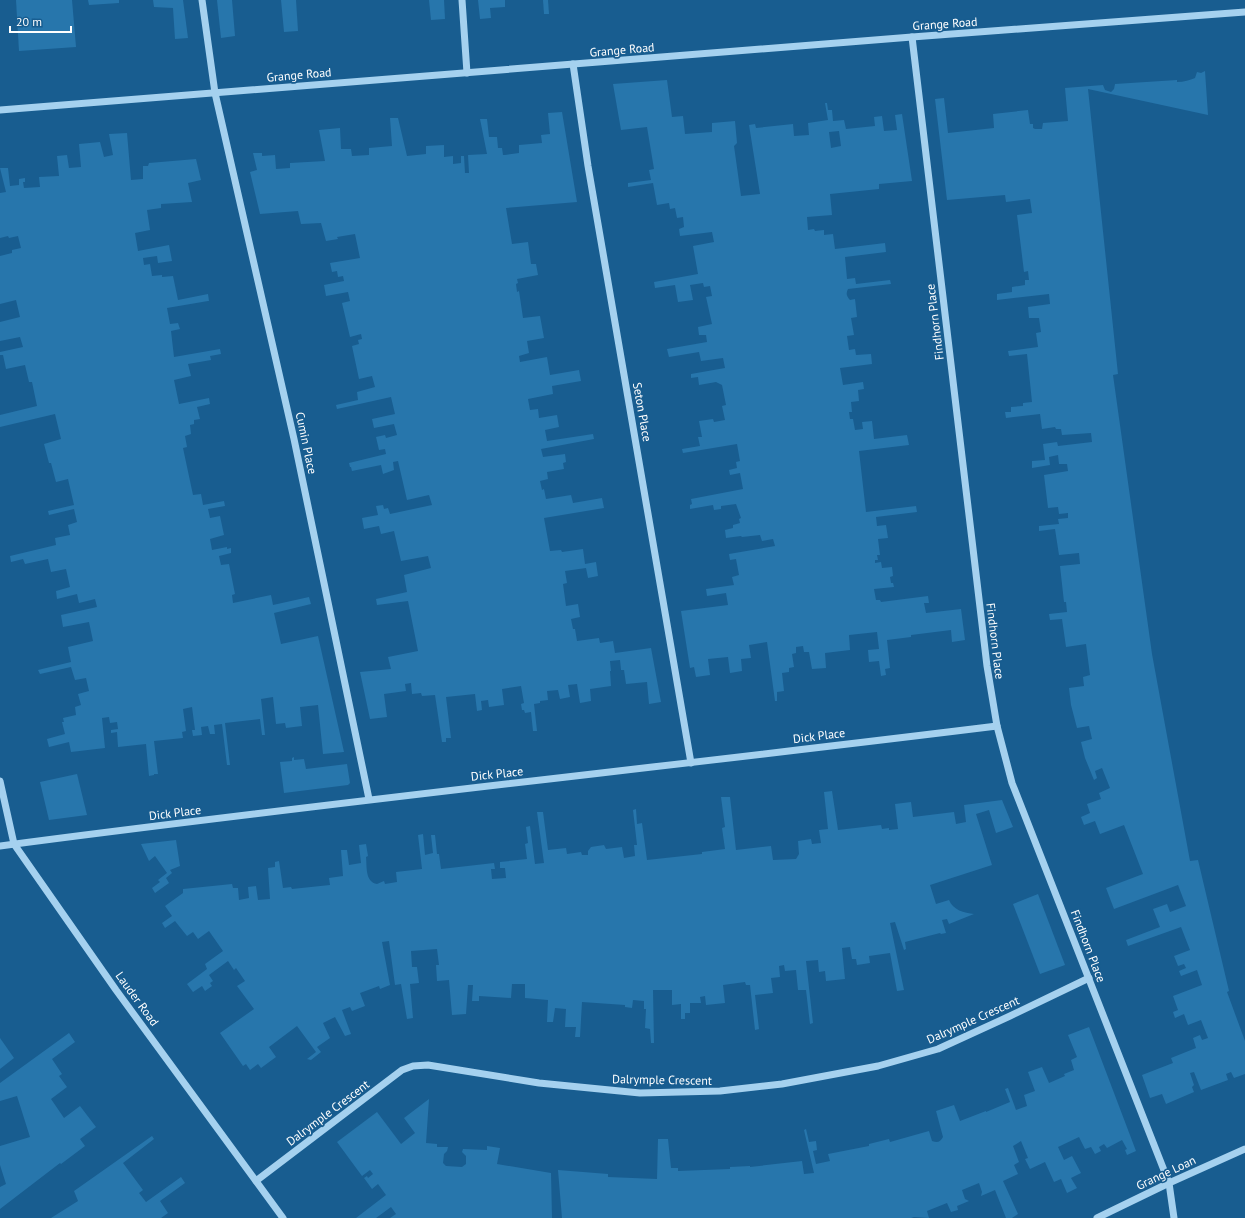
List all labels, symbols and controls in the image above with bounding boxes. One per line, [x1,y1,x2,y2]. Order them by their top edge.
scale bar [10,8,71,34]
text: 20 m [16,14,42,29]
street label: Grange Road [912,14,978,33]
street label: Grange Road [589,39,655,60]
street label: Grange Road [266,64,332,85]
street label: Findhorn Place [922,283,947,361]
street label: Seton Place [630,381,655,443]
street label: Cumin Place [293,410,320,475]
street label: Findhorn Place [983,602,1008,680]
street label: Dick Place [792,725,846,746]
street label: Dick Place [470,763,524,784]
street label: Dick Place [148,802,202,823]
street label: Findhorn Place [1068,907,1109,984]
street label: Lauder Road [113,969,162,1029]
street label: Dalrymple Crescent [924,992,1021,1047]
street label: Dalrymple Crescent [612,1071,712,1088]
street label: Dalrymple Crescent [283,1077,372,1149]
street label: Grange Loan [1134,1152,1198,1193]

